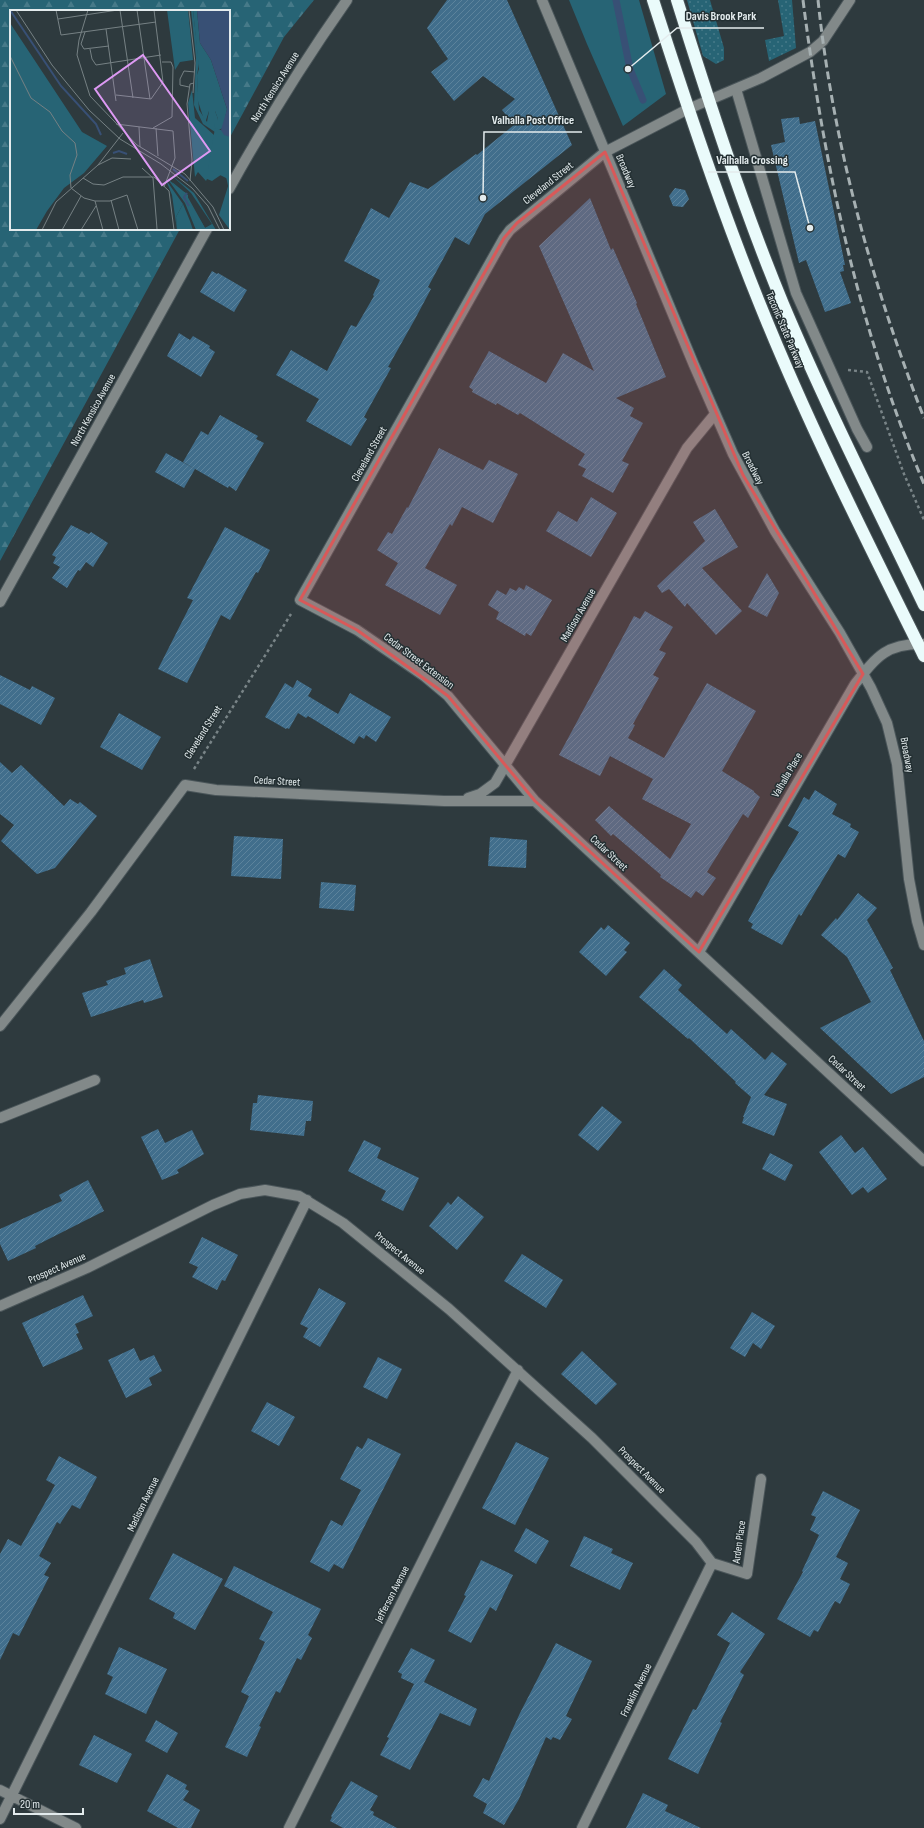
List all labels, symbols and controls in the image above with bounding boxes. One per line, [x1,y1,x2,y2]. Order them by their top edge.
callout: Davis Brook Park [677,4,764,28]
text: Davis Brook Park [686,9,756,24]
inset map [10,10,230,230]
street label: North Kensico Avenue [248,49,302,125]
callout: Valhalla Post Office [484,108,582,132]
text: Valhalla Post Office [492,113,574,128]
callout: Valhalla Crossing [708,148,795,172]
street label: Broadway [613,152,639,191]
text: Valhalla Crossing [716,153,788,168]
street label: Cleveland Street [520,158,576,207]
street label: Taconic State Parkway [763,290,807,371]
street label: North Kensico Avenue [68,372,118,448]
street label: Cleveland Street [349,424,390,484]
street label: Broadway [739,449,767,488]
street label: Madison Avenue [558,586,598,644]
street label: Cedar Street Extension [381,630,457,692]
street label: Cleveland Street [181,702,225,761]
street label: Broadway [898,736,917,774]
street label: Valhalla Place [769,750,805,800]
street label: Cedar Street [253,773,301,789]
street label: Cedar Street [588,832,631,874]
street label: Cedar Street [826,1052,869,1094]
street label: Prospect Avenue [372,1229,428,1277]
street label: Prospect Avenue [26,1250,88,1286]
street label: Prospect Avenue [616,1444,668,1496]
street label: Madison Avenue [124,1475,162,1533]
street label: Arden Place [729,1520,748,1565]
street label: Jefferson Avenue [372,1563,412,1625]
street label: Franklin Avenue [617,1661,655,1719]
scale bar [14,1790,83,1816]
text: 20 m [20,1797,40,1812]

